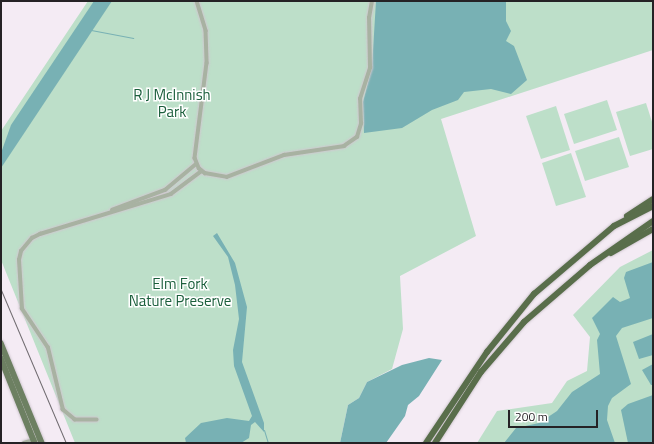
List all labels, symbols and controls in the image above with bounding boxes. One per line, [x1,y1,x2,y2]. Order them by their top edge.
park label: R J McInnish Park [133,85,211,120]
park label: Elm Fork Nature Preserve [129,274,231,309]
scale bar [510,402,600,428]
text: 200 m [515,407,548,426]

